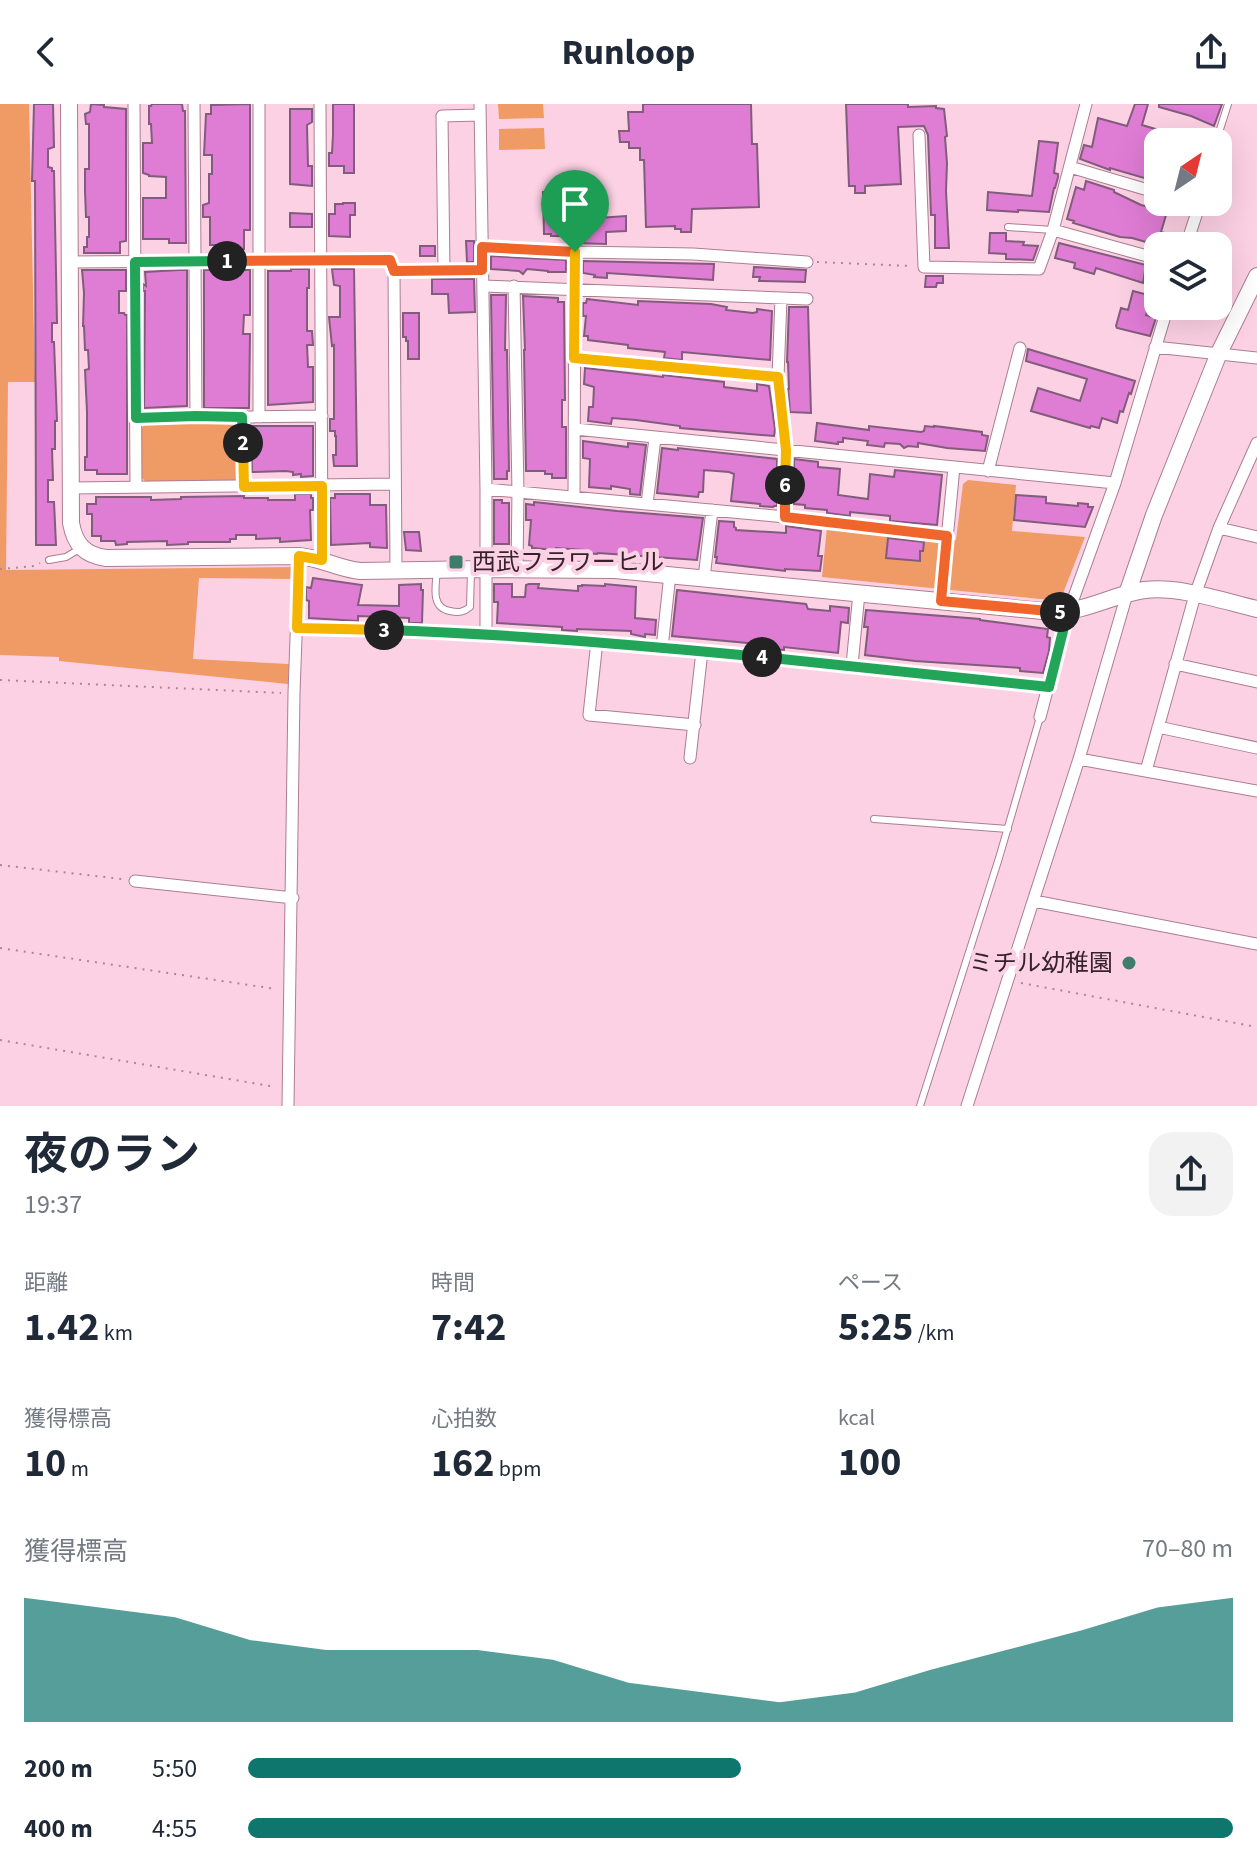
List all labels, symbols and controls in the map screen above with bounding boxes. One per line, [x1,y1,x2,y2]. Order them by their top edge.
text: Runloop [562,27,696,78]
icon: back [24,30,68,74]
icon: share [1189,30,1233,74]
north arrow [1144,128,1232,216]
map controls [1144,128,1232,320]
pin [541,170,609,252]
icon: arrive [553,182,597,226]
button: layers [1144,232,1232,320]
pin: 1 [207,241,247,281]
text: 1 [221,245,233,277]
pin: 2 [223,423,263,463]
text: 2 [237,427,249,459]
pin: 6 [765,465,805,505]
text: 6 [779,469,791,501]
place label: 西武フラワーヒル [472,545,664,580]
marker: 西武フラワーヒル [447,553,465,571]
pin: 5 [1040,592,1080,632]
text: 5 [1054,596,1066,628]
pin: 3 [364,610,404,650]
text: 3 [378,614,390,646]
pin: 4 [742,637,782,677]
text: 4 [756,641,768,673]
place label: ミチル幼稚園 [969,946,1113,981]
marker: ミチル幼稚園 [1120,954,1138,972]
text: 夜のラン [24,1124,200,1187]
button: share [1149,1132,1233,1216]
text: 19:37 [24,1186,82,1223]
text: 距離 [24,1267,68,1299]
text: 時間 [431,1267,475,1299]
text: ペース [838,1267,903,1299]
text: 1.42 [24,1299,99,1356]
text: 7:42 [431,1299,506,1356]
text: 5:25 [838,1299,913,1356]
text: km [99,1317,133,1349]
text: /km [913,1317,955,1349]
text: kcal [838,1402,875,1434]
text: 獲得標高 [24,1403,112,1435]
text: 心拍数 [431,1403,497,1435]
text: 100 [838,1434,901,1491]
text: 10 [24,1435,66,1492]
text: 162 [431,1435,494,1492]
text: m [66,1453,89,1485]
text: bpm [494,1453,541,1485]
text: 70–80 m [1142,1530,1233,1567]
text: 獲得標高 [24,1533,128,1570]
text: 200 m [24,1750,93,1787]
text: 5:50 [152,1750,197,1787]
text: 400 m [24,1810,93,1847]
text: 4:55 [152,1810,197,1847]

